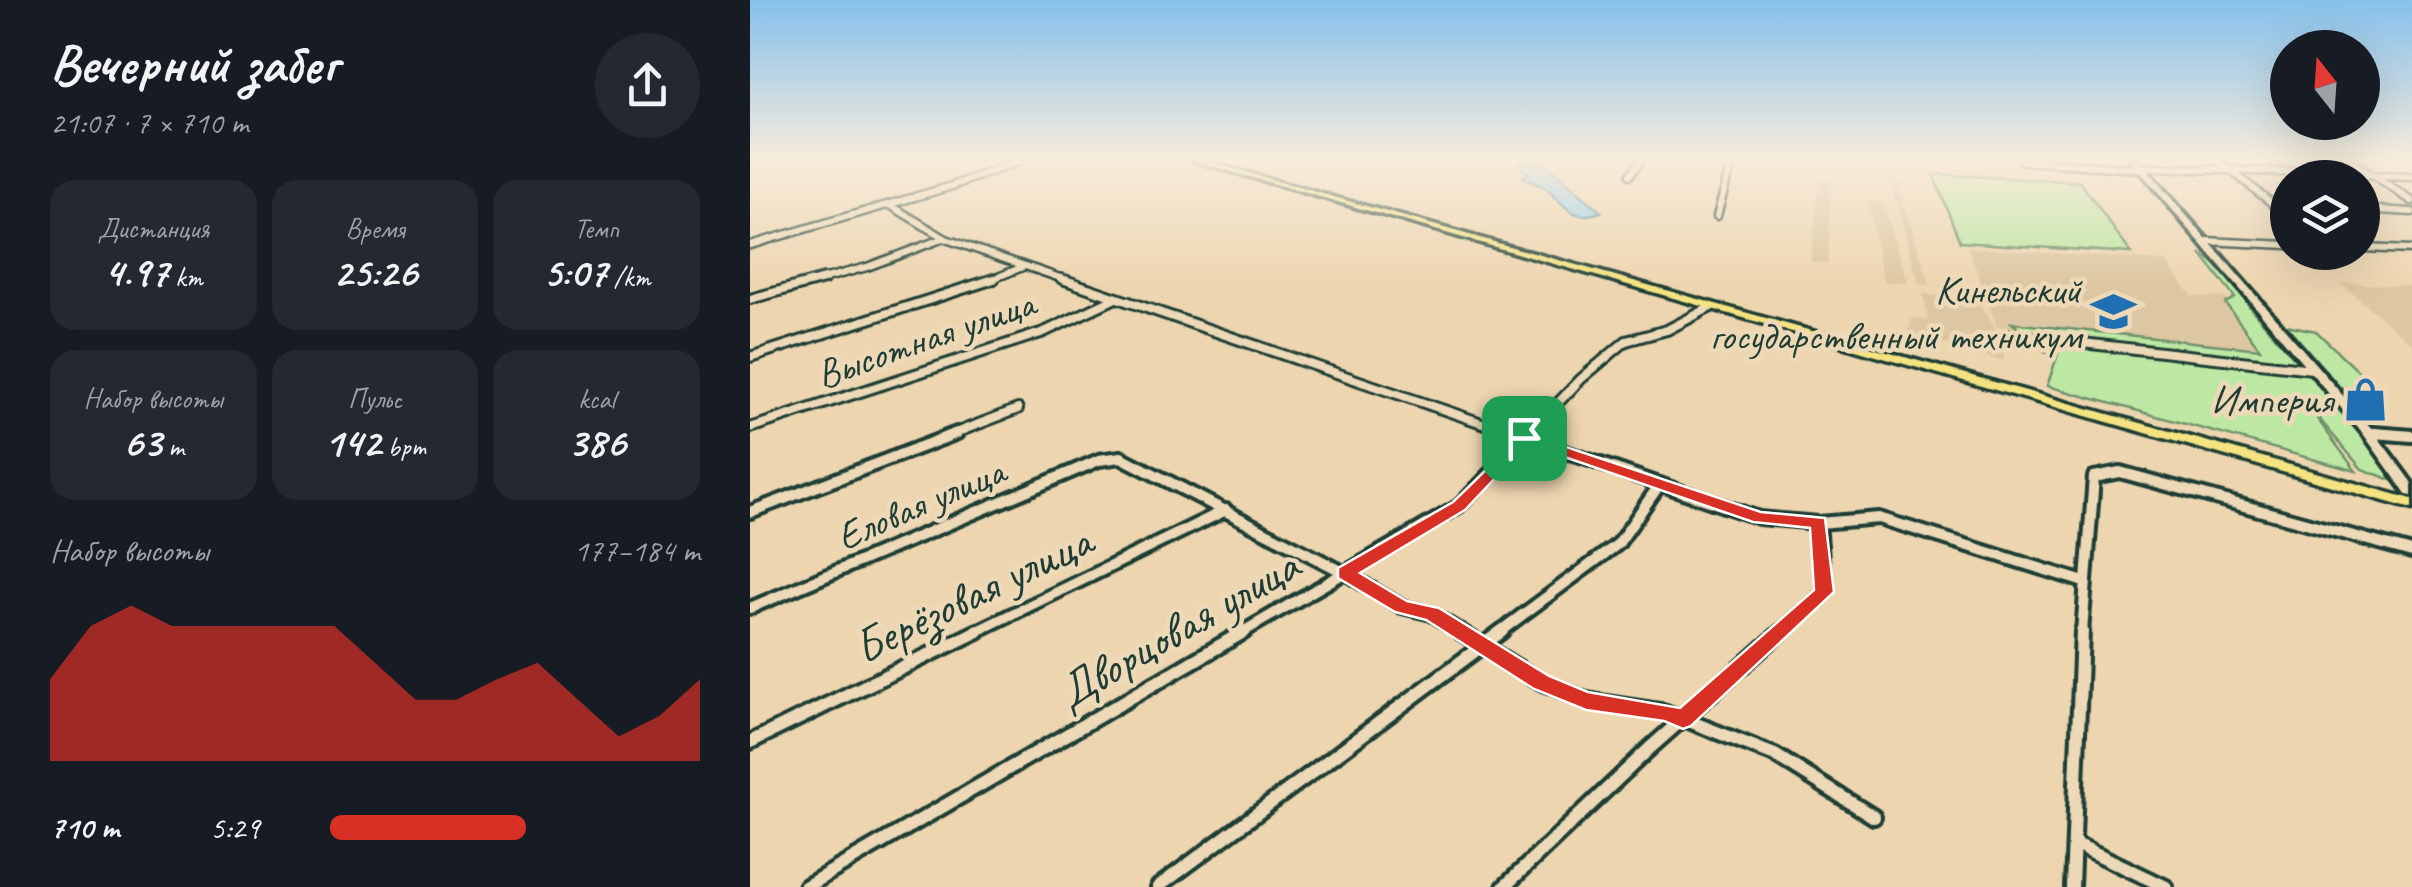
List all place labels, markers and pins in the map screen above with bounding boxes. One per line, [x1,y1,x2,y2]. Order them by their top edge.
place label: Кинельский государственный техникум [1710,265,2084,361]
school or university icon: Кинельский государственный техникум [2090,288,2138,336]
place label: Империя [2211,375,2336,425]
shop icon: Империя [2342,375,2390,423]
pin [1482,396,1567,481]

